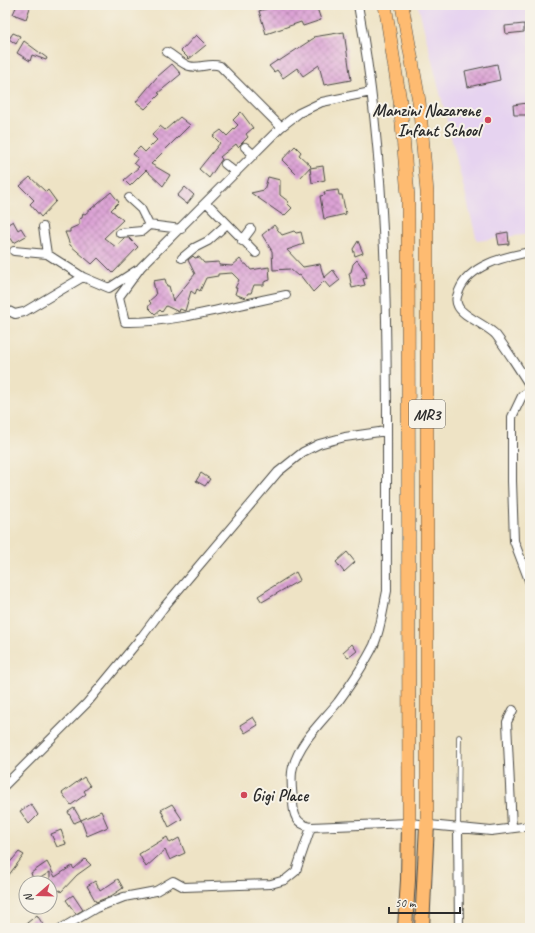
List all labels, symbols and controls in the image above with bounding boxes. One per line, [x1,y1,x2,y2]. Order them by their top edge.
place label: Manzini Nazarene Infant School [373,100,484,141]
marker: Manzini Nazarene Infant School [483,115,493,125]
road number: MR3 [409,400,445,428]
place label: Gigi Place [252,785,310,806]
marker: Gigi Place [239,790,249,800]
north arrow [18,875,58,915]
scale bar [389,889,460,915]
text: N [20,891,36,904]
text: 50 m [395,895,417,911]

